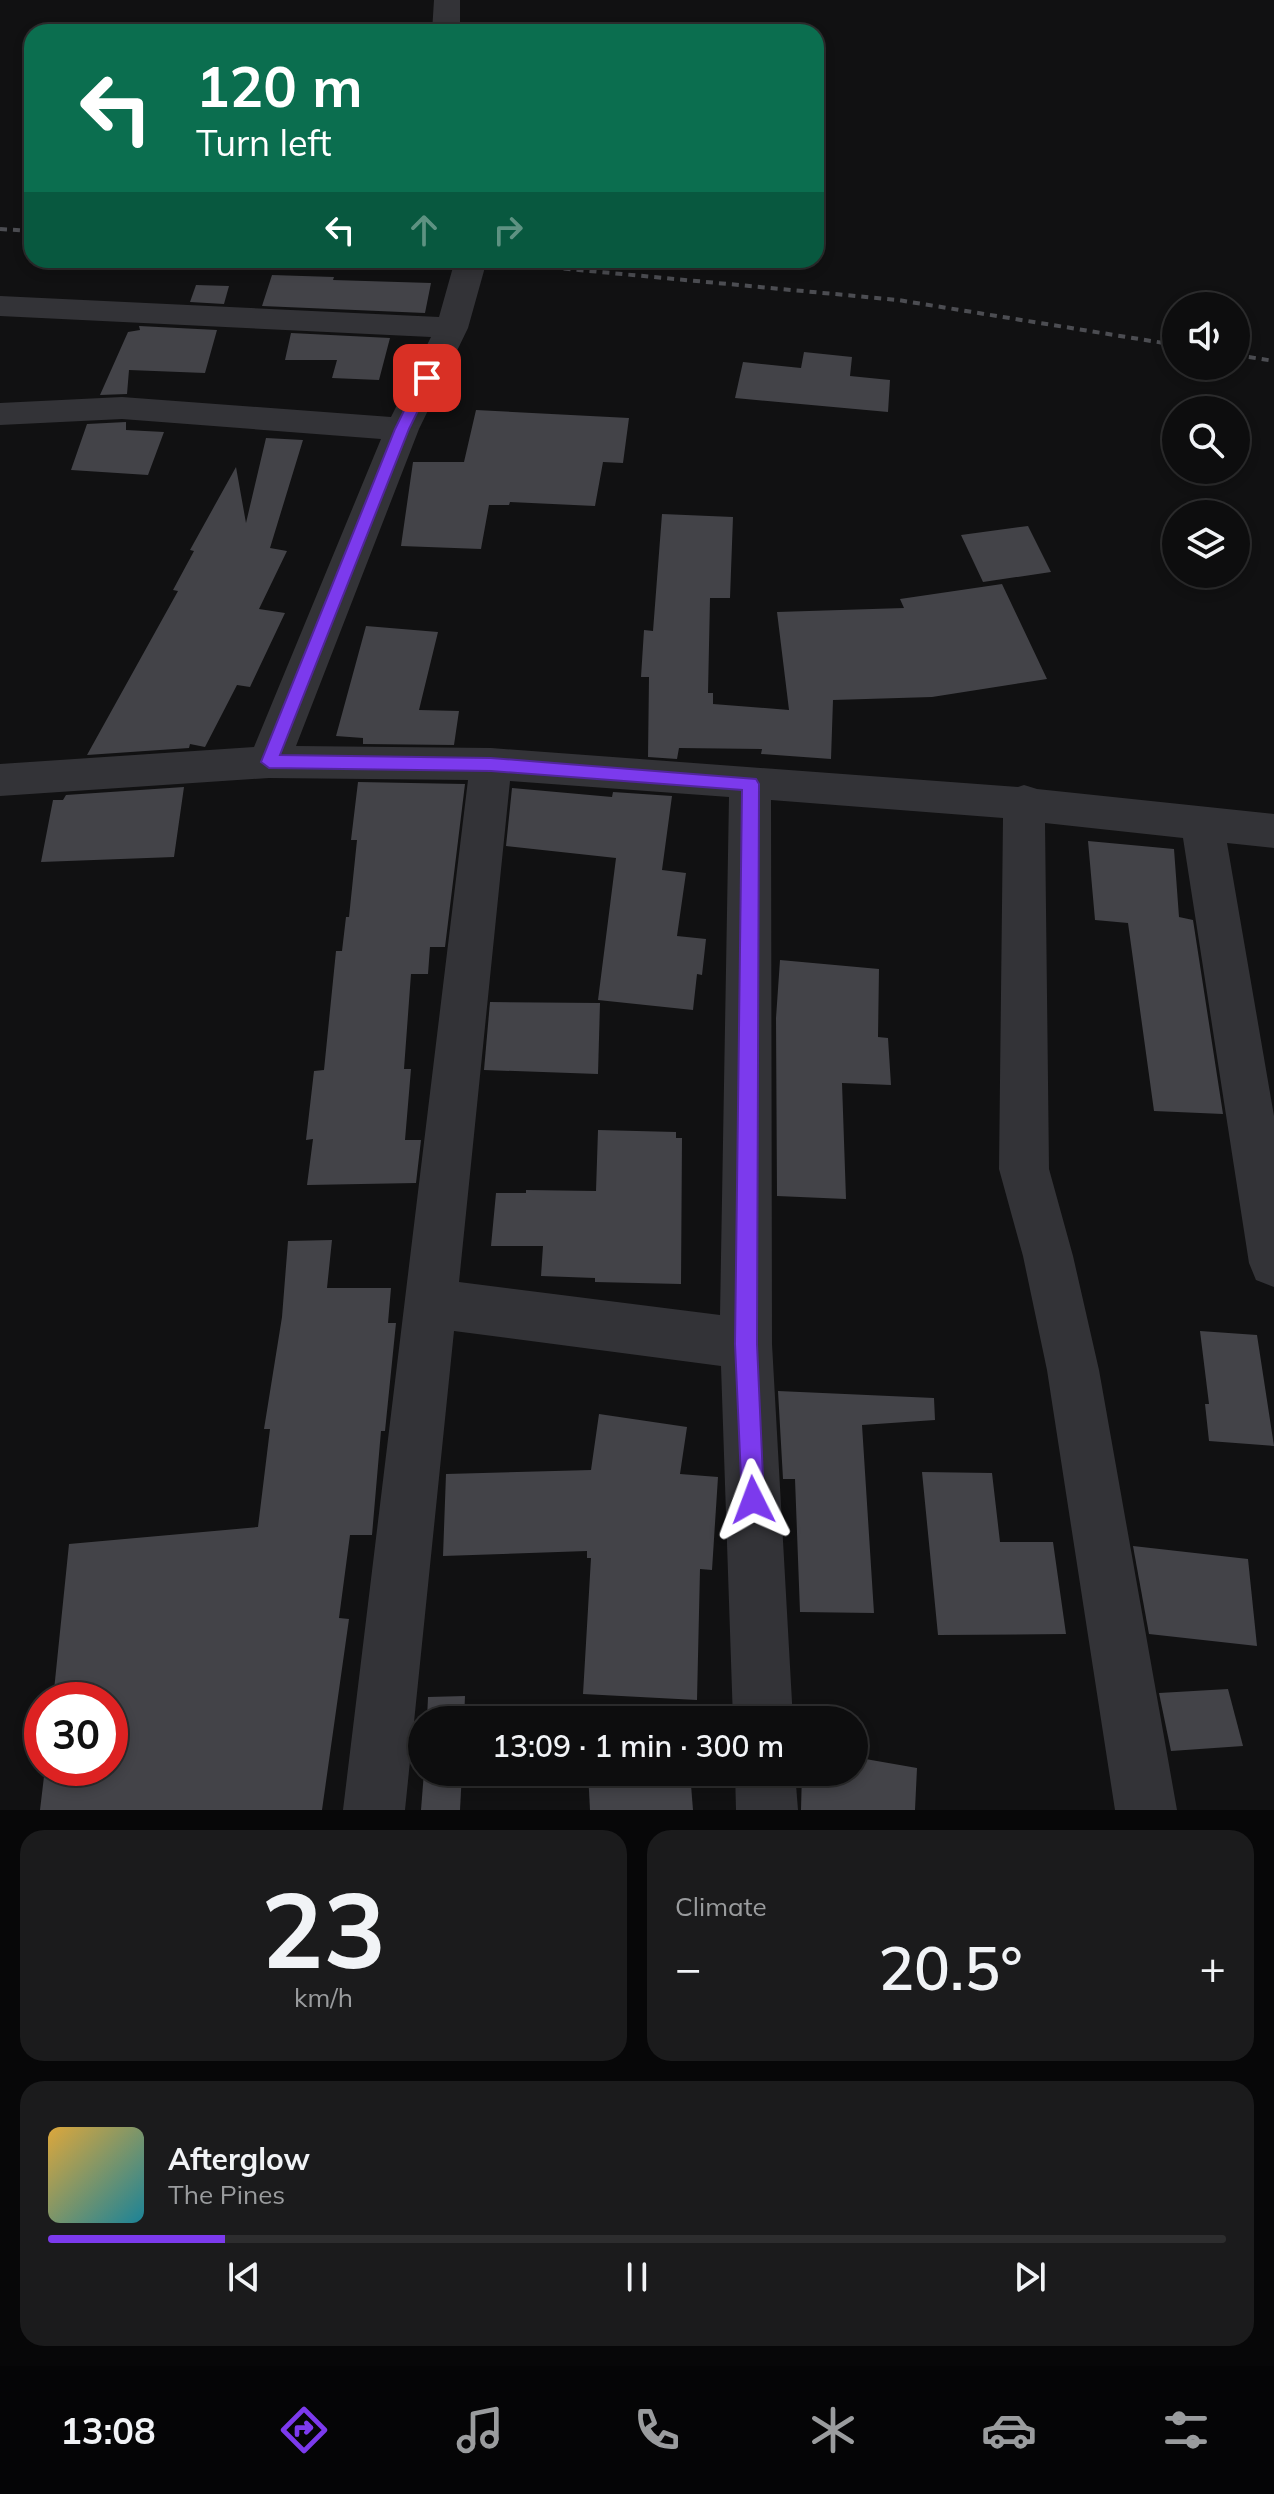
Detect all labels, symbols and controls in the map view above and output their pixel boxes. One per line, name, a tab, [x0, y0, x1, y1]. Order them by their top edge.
text: 120 m	[196, 51, 363, 121]
icon: left	[64, 56, 168, 160]
text: Turn left	[196, 120, 332, 165]
icon: left	[318, 208, 362, 252]
icon: ahead	[402, 208, 446, 252]
icon: right	[486, 208, 530, 252]
map controls	[1162, 292, 1250, 588]
button: sound	[1162, 292, 1250, 380]
pin	[393, 344, 461, 412]
icon: arrive	[405, 356, 449, 400]
button: search	[1162, 396, 1250, 484]
button: layers	[1162, 500, 1250, 588]
position arrow	[711, 1458, 795, 1542]
speed limit sign: 30	[24, 1682, 128, 1786]
text: 13:09 · 1 min · 300 m	[492, 1727, 784, 1765]
text: 23	[261, 1863, 386, 1994]
text: Climate	[675, 1890, 767, 1923]
text: 20.5°	[878, 1930, 1023, 2005]
text: −	[675, 1940, 701, 1995]
text: +	[1200, 1940, 1226, 1995]
text: km/h	[294, 1981, 353, 2014]
text: Afterglow	[168, 2140, 310, 2178]
text: The Pines	[168, 2178, 285, 2211]
icon: previous	[222, 2255, 266, 2299]
icon: pause	[615, 2255, 659, 2299]
icon: next	[1008, 2255, 1052, 2299]
icon: directions	[276, 2402, 332, 2458]
icon: music	[452, 2402, 508, 2458]
icon: phone	[629, 2402, 685, 2458]
icon: climate	[805, 2402, 861, 2458]
icon: car	[981, 2402, 1037, 2458]
icon: filters	[1158, 2402, 1214, 2458]
text: 13:08	[60, 2408, 156, 2453]

